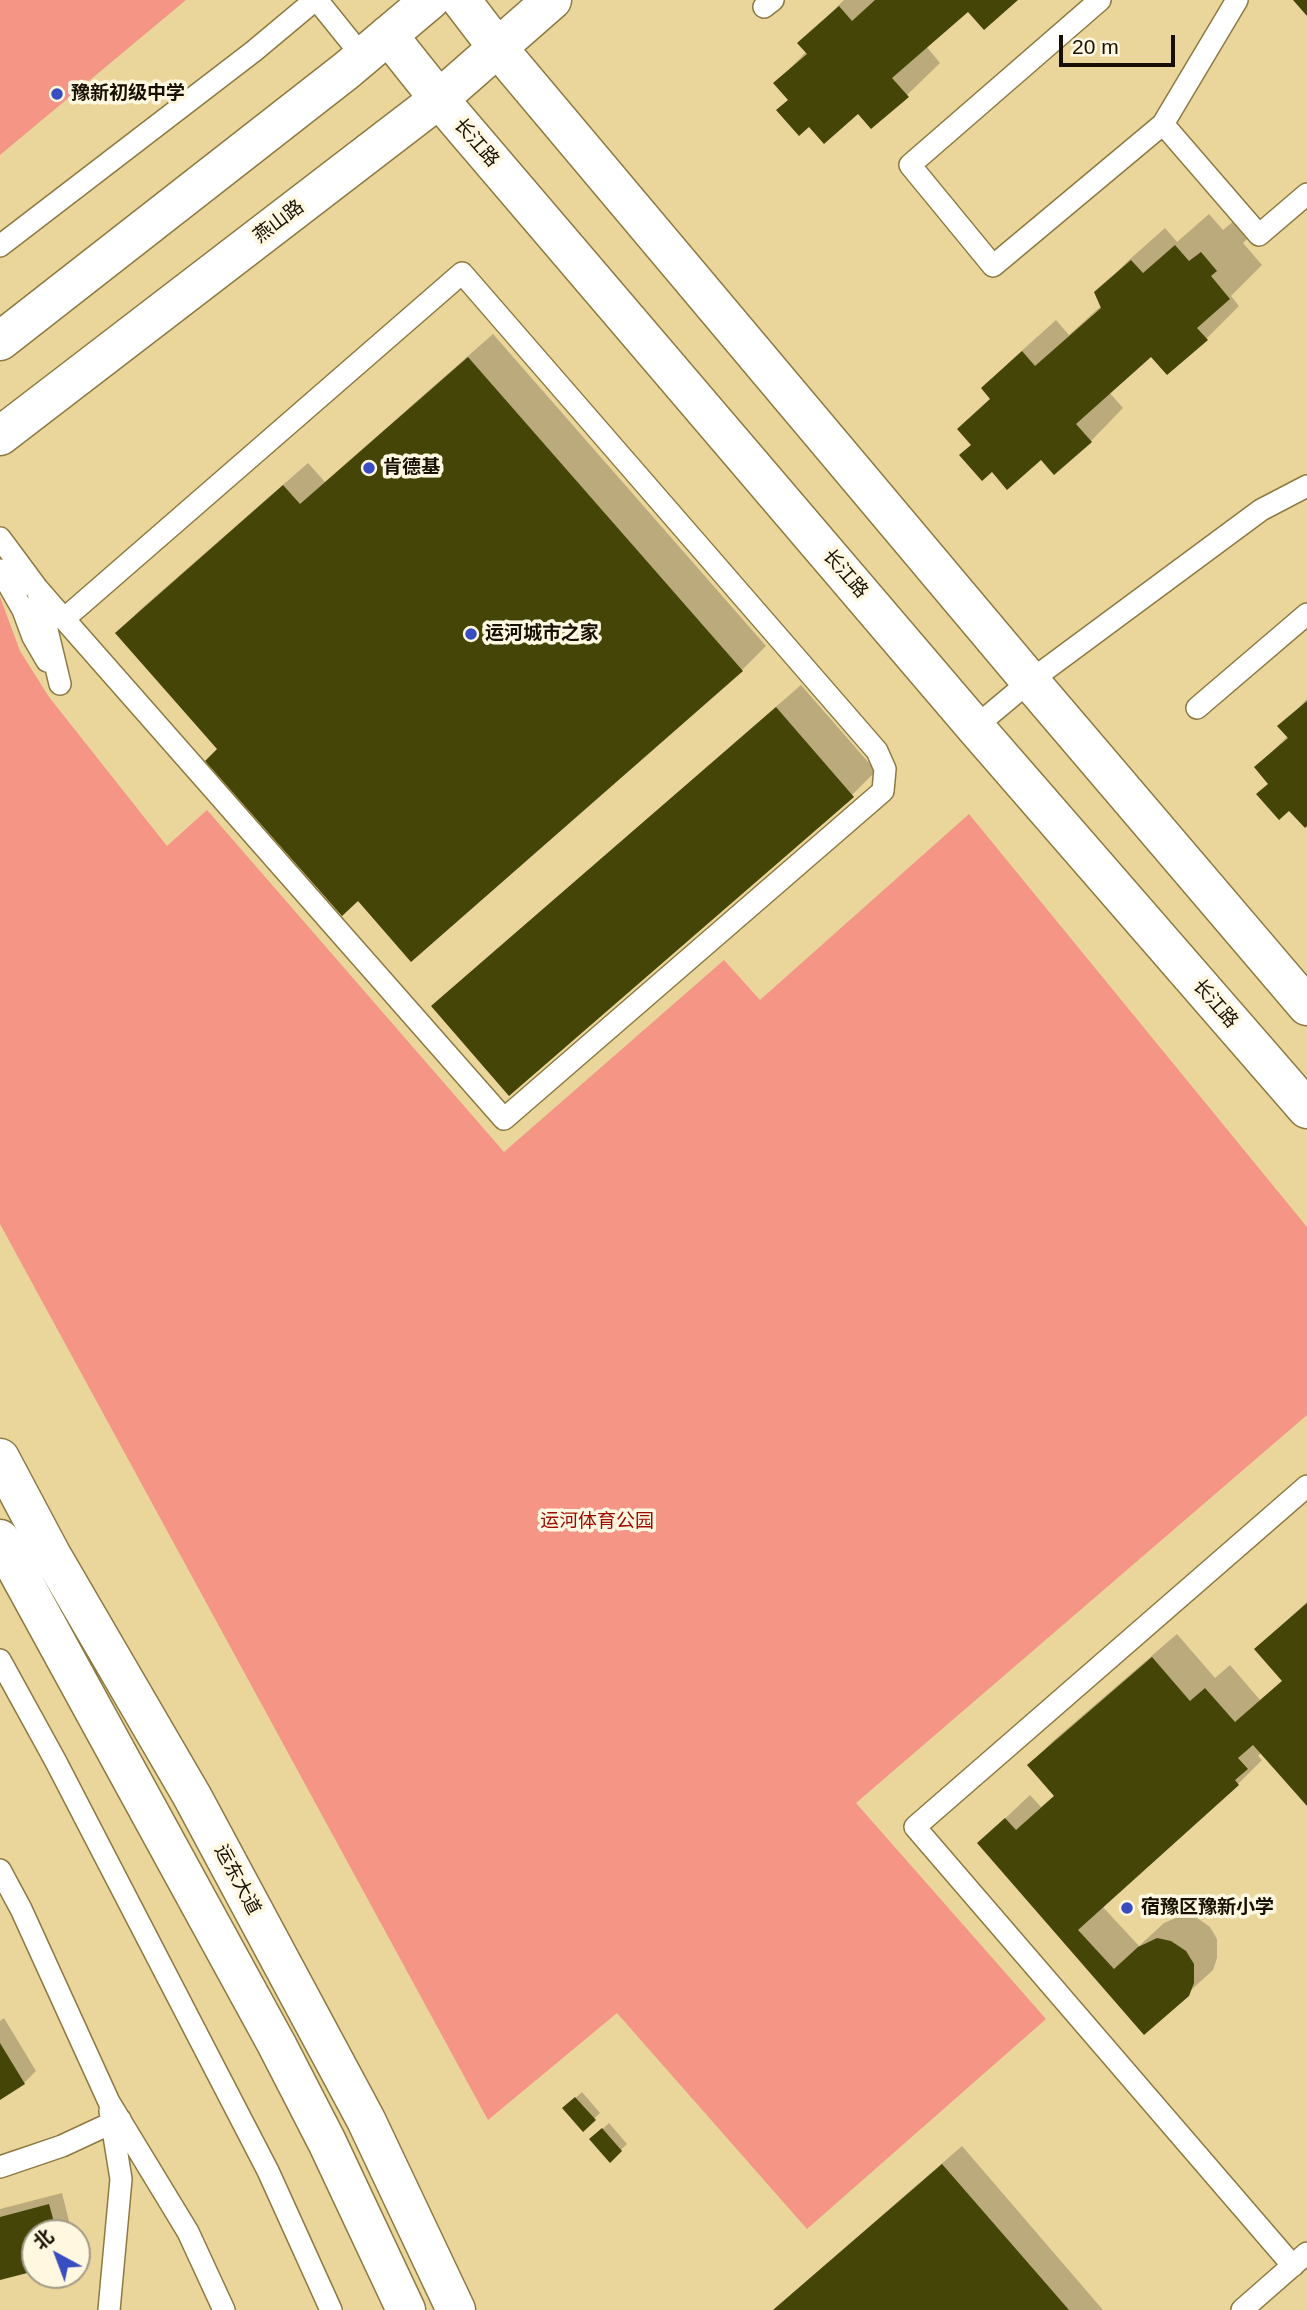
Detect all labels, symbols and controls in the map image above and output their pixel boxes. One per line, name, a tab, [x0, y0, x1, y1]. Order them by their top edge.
scale bar	[1062, 21, 1178, 65]
text: 20 m	[1072, 35, 1119, 58]
place label: 豫新初级中学	[71, 83, 185, 105]
marker: 豫新初级中学	[49, 86, 65, 102]
street label: 长江路	[449, 114, 503, 172]
street label: 燕山路	[249, 196, 309, 248]
place label: 肯德基	[383, 457, 440, 479]
marker: 肯德基	[361, 460, 377, 476]
street label: 长江路	[818, 545, 872, 603]
place label: 运河城市之家	[485, 623, 599, 645]
marker: 运河城市之家	[463, 626, 479, 642]
street label: 长江路	[1188, 975, 1242, 1033]
park label: 运河体育公园	[540, 1511, 654, 1533]
street label: 运东大道	[209, 1841, 265, 1919]
place label: 宿豫区豫新小学	[1141, 1897, 1274, 1919]
marker: 宿豫区豫新小学	[1119, 1900, 1135, 1916]
north arrow	[21, 2219, 91, 2289]
text: 北	[29, 2225, 57, 2253]

